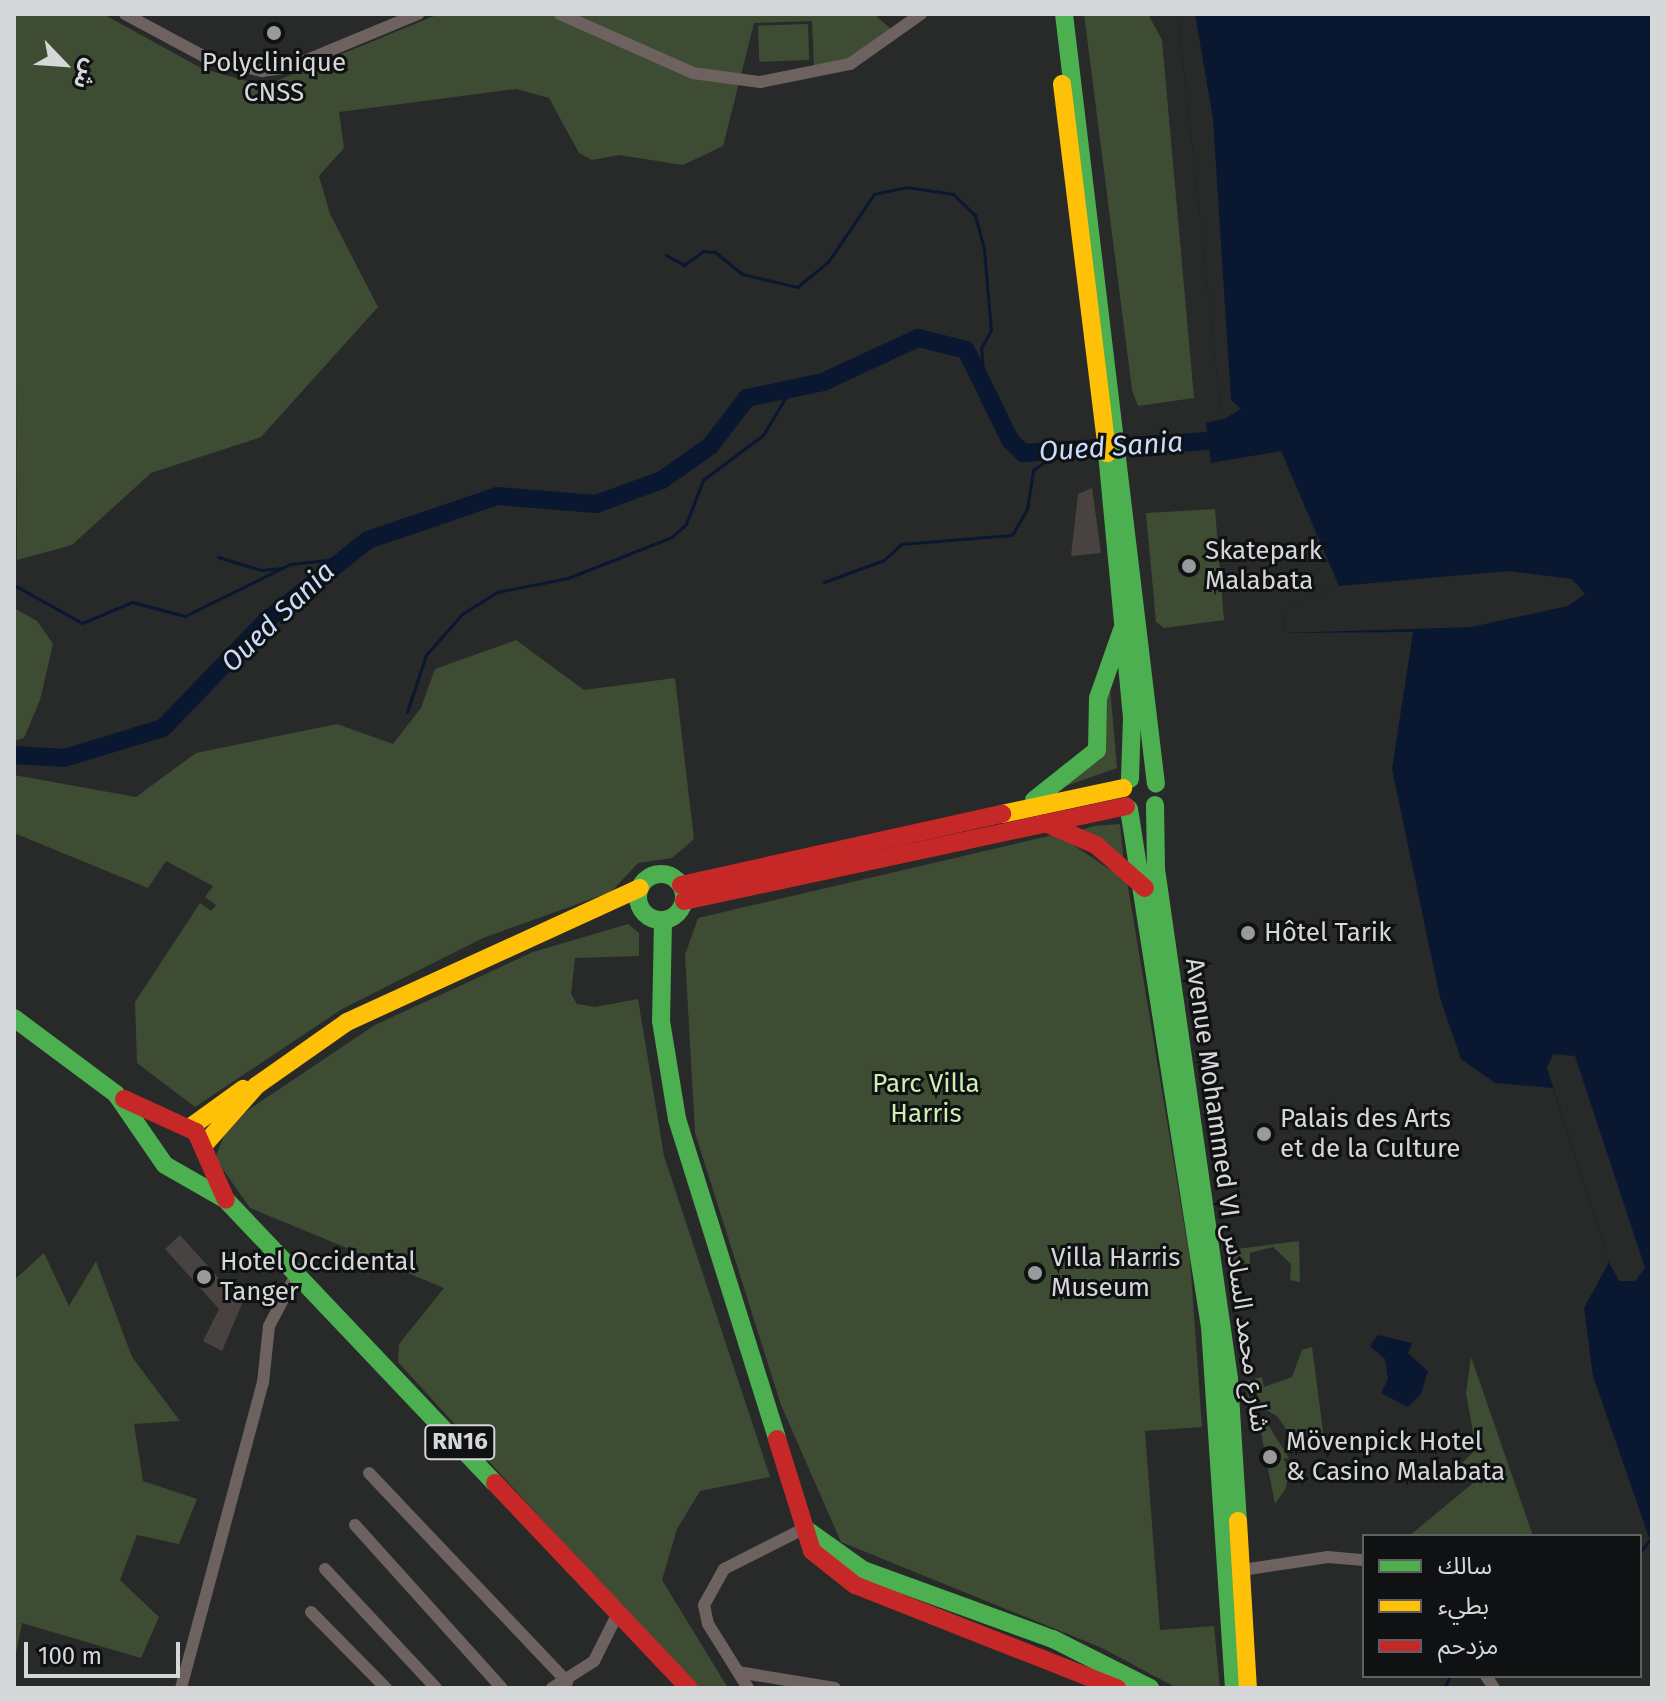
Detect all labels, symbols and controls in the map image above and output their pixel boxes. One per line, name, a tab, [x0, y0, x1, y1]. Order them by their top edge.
marker: Polyclinique CNSS	[263, 22, 285, 44]
north arrow	[24, 24, 104, 104]
place label: Polyclinique CNSS	[202, 47, 346, 108]
text: ش	[68, 55, 105, 94]
water label: Oued Sania	[1038, 425, 1184, 469]
place label: Skatepark Malabata	[1205, 535, 1322, 596]
water label: Oued Sania	[214, 555, 342, 679]
marker: Skatepark Malabata	[1180, 557, 1198, 575]
place label: Hôtel Tarik	[1264, 917, 1392, 949]
marker: Hôtel Tarik	[1239, 924, 1257, 942]
street label: Avenue Mohammed VI شارع محمد السادس	[1178, 956, 1276, 1434]
park label: Parc Villa Harris	[872, 1068, 980, 1130]
place label: Palais des Arts et de la Culture	[1280, 1103, 1460, 1164]
marker: Palais des Arts et de la Culture	[1255, 1125, 1273, 1143]
place label: Villa Harris Museum	[1051, 1242, 1180, 1304]
place label: Hotel Occidental Tanger	[220, 1246, 416, 1308]
marker: Villa Harris Museum	[1026, 1264, 1044, 1282]
marker: Hotel Occidental Tanger	[195, 1268, 213, 1286]
road number: RN16	[424, 1422, 496, 1462]
place label: Mövenpick Hotel & Casino Malabata	[1286, 1426, 1505, 1488]
marker: Mövenpick Hotel & Casino Malabata	[1261, 1448, 1279, 1466]
legend	[1362, 1534, 1642, 1678]
text: سالك	[1438, 1552, 1492, 1580]
text: بطيء	[1438, 1592, 1489, 1620]
scale bar	[28, 1626, 184, 1676]
text: مزدحم	[1438, 1632, 1498, 1660]
text: 100 m	[38, 1642, 102, 1670]

